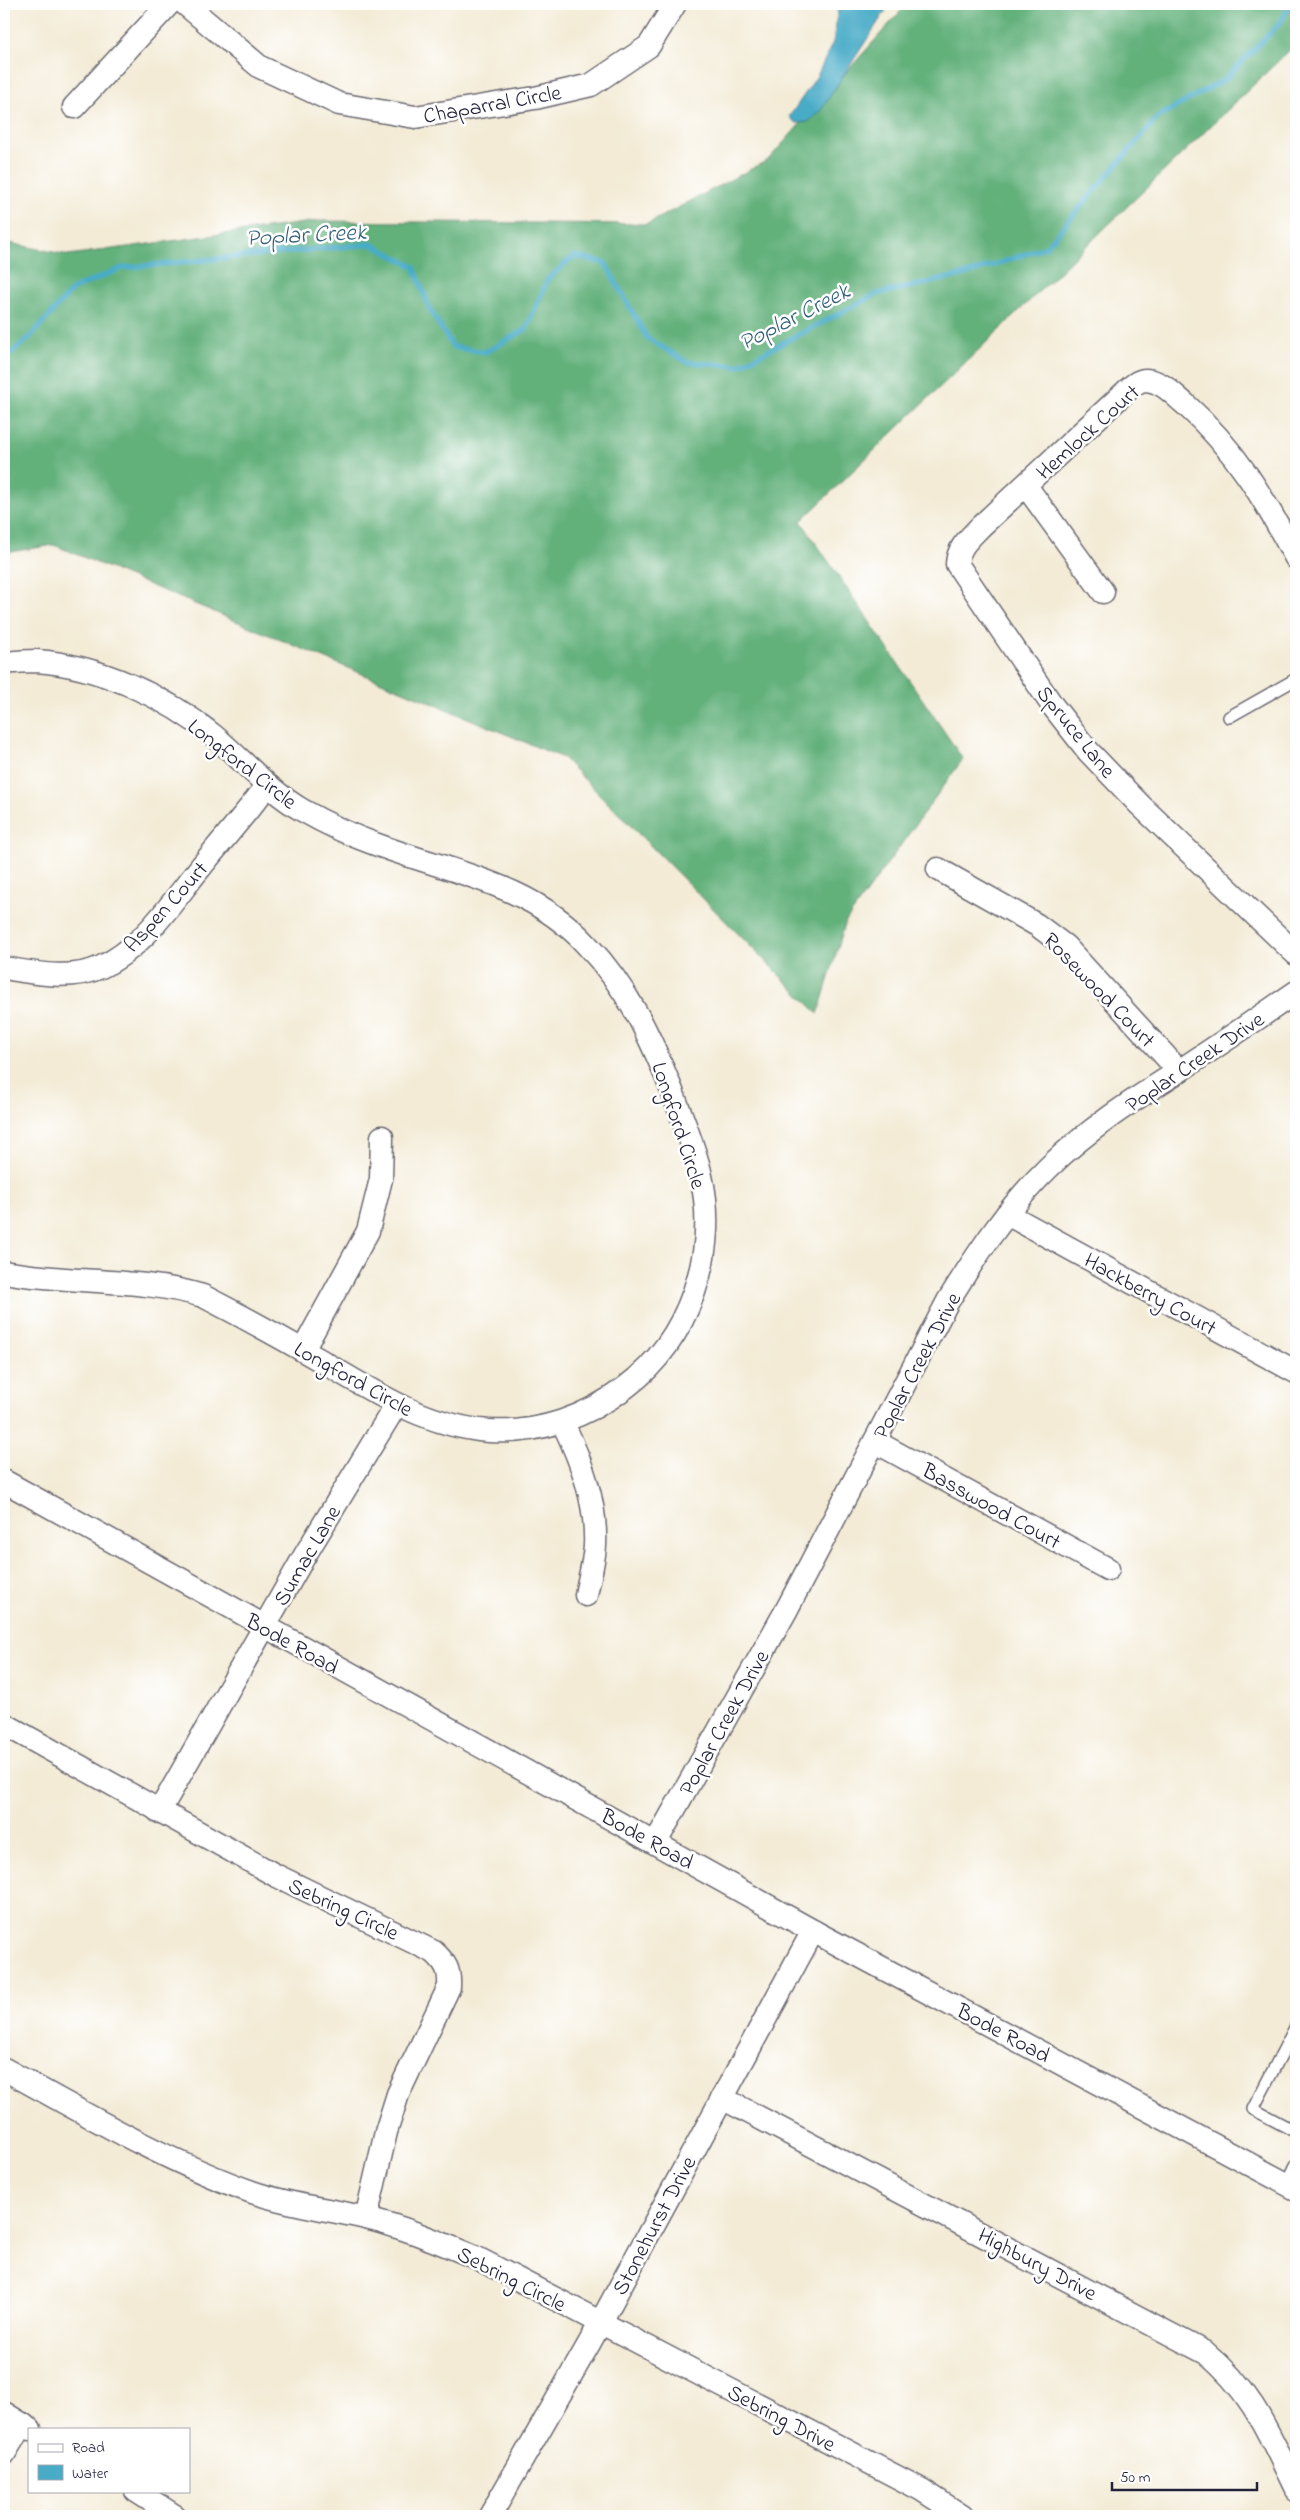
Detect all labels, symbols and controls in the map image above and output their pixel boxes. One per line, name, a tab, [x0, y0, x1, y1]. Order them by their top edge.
street label: Chaparral Circle	[421, 78, 564, 134]
water label: Poplar Creek	[245, 216, 369, 257]
water label: Poplar Creek	[734, 275, 858, 361]
street label: Hemlock Court	[1030, 377, 1148, 489]
street label: Spruce Lane	[1027, 680, 1122, 786]
street label: Longford Circle	[179, 712, 303, 819]
street label: Aspen Court	[117, 855, 217, 961]
street label: Rosewood Court	[1034, 926, 1162, 1057]
street label: Poplar Creek Drive	[1120, 1005, 1272, 1122]
street label: Longford Circle	[641, 1058, 713, 1194]
street label: Hackberry Court	[1077, 1246, 1222, 1346]
street label: Poplar Creek Drive	[867, 1287, 971, 1445]
street label: Longford Circle	[287, 1335, 418, 1427]
street label: Basswood Court	[914, 1456, 1066, 1559]
street label: Sumac Lane	[267, 1500, 350, 1613]
street label: Bode Road	[238, 1606, 344, 1684]
street label: Poplar Creek Drive	[672, 1645, 779, 1802]
street label: Bode Road	[593, 1801, 699, 1879]
street label: Sebring Circle	[282, 1871, 403, 1951]
street label: Bode Road	[949, 1996, 1055, 2073]
street label: Stonehurst Drive	[605, 2151, 706, 2302]
street label: Highbury Drive	[971, 2221, 1102, 2311]
street label: Sebring Circle	[450, 2239, 571, 2323]
street label: Sebring Drive	[720, 2378, 841, 2463]
legend	[28, 2428, 190, 2492]
text: Road	[72, 2437, 105, 2459]
scale bar	[1112, 2460, 1258, 2492]
text: Water	[72, 2463, 108, 2485]
text: 50 m	[1120, 2467, 1151, 2489]

